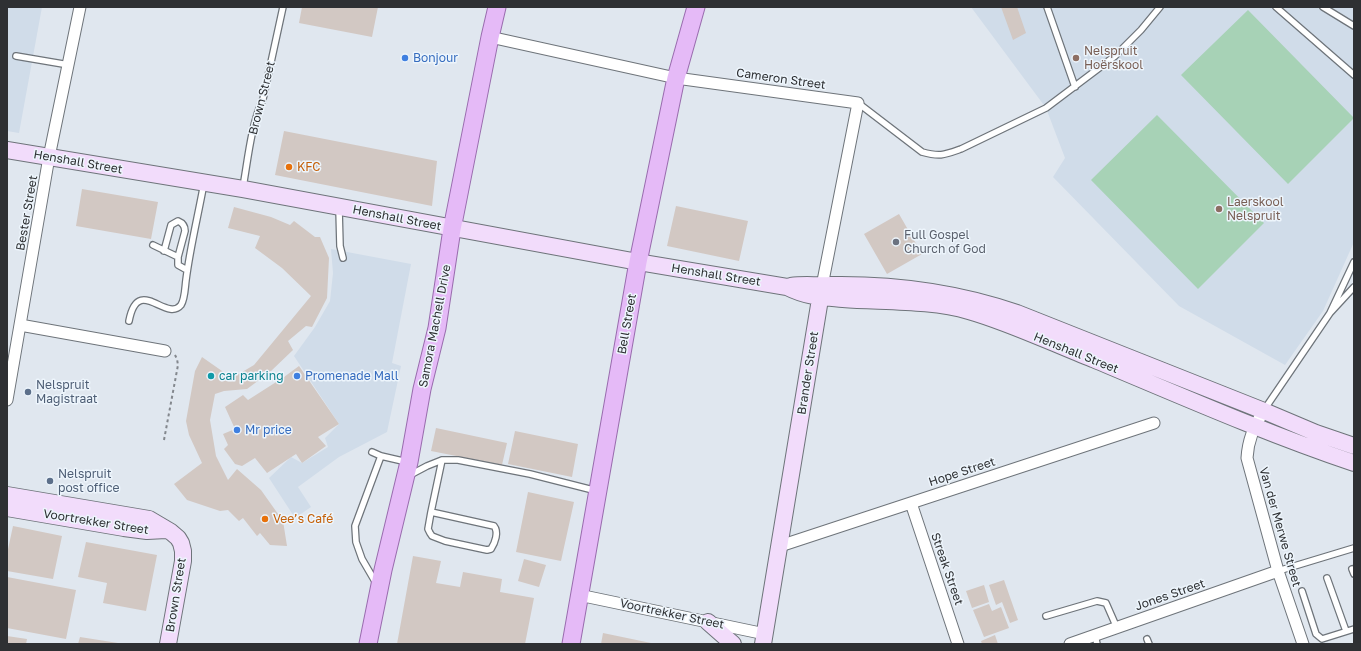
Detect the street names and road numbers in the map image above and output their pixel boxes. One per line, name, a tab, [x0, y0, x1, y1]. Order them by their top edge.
street label: Brown Street	[246, 60, 278, 136]
street label: Cameron Street	[735, 66, 827, 92]
street label: Henshall Street	[32, 147, 124, 177]
street label: Bester Street	[13, 174, 41, 252]
street label: Henshall Street	[351, 202, 443, 234]
street label: Henshall Street	[670, 261, 762, 289]
street label: Samora Machell Drive	[416, 263, 454, 389]
street label: Bell Street	[615, 293, 639, 355]
street label: Henshall Street	[1031, 329, 1121, 377]
street label: Brander Street	[794, 330, 822, 416]
street label: Hope Street	[927, 454, 997, 490]
street label: Van der Merwe Street	[1256, 466, 1304, 588]
street label: Voortrekker Street	[42, 507, 150, 537]
street label: Streak Street	[928, 531, 966, 607]
street label: Brown Street	[163, 557, 189, 633]
street label: Jones Street	[1133, 576, 1207, 614]
street label: Voortrekker Street	[618, 596, 726, 632]

